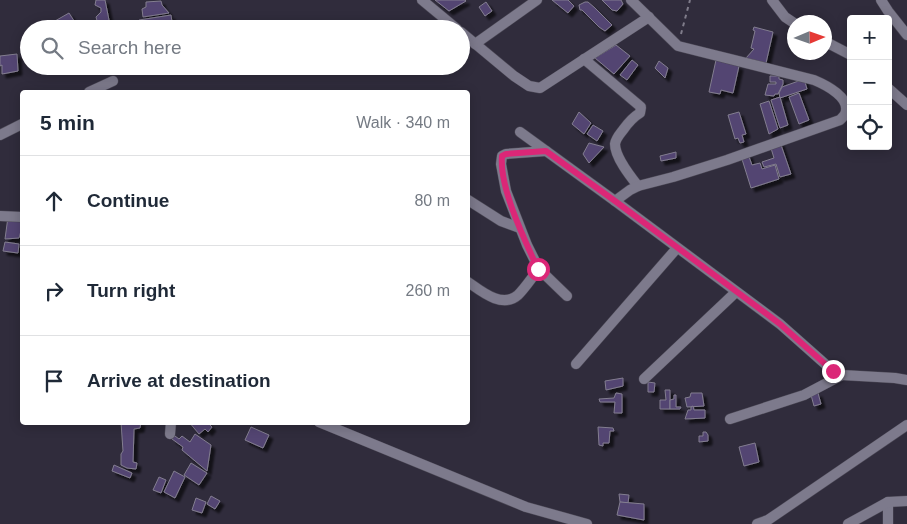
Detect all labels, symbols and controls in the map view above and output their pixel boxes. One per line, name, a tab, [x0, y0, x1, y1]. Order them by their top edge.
north arrow	[787, 15, 832, 60]
map controls	[847, 15, 892, 150]
button: +	[847, 15, 892, 60]
search box	[20, 20, 470, 75]
icon: search	[38, 34, 66, 62]
text: Search here	[78, 37, 182, 58]
button: −	[847, 60, 892, 105]
button: locate	[847, 105, 892, 150]
text: 5 min	[40, 111, 95, 134]
text: Walk · 340 m	[356, 114, 450, 131]
icon: ahead	[40, 187, 68, 215]
text: Continue	[87, 190, 169, 211]
text: 80 m	[414, 192, 450, 209]
route start	[527, 258, 550, 281]
icon: right	[40, 277, 68, 305]
text: Turn right	[87, 280, 175, 301]
text: 260 m	[406, 282, 450, 299]
route end	[822, 360, 845, 383]
icon: arrive	[40, 367, 68, 395]
text: Arrive at destination	[87, 370, 271, 391]

